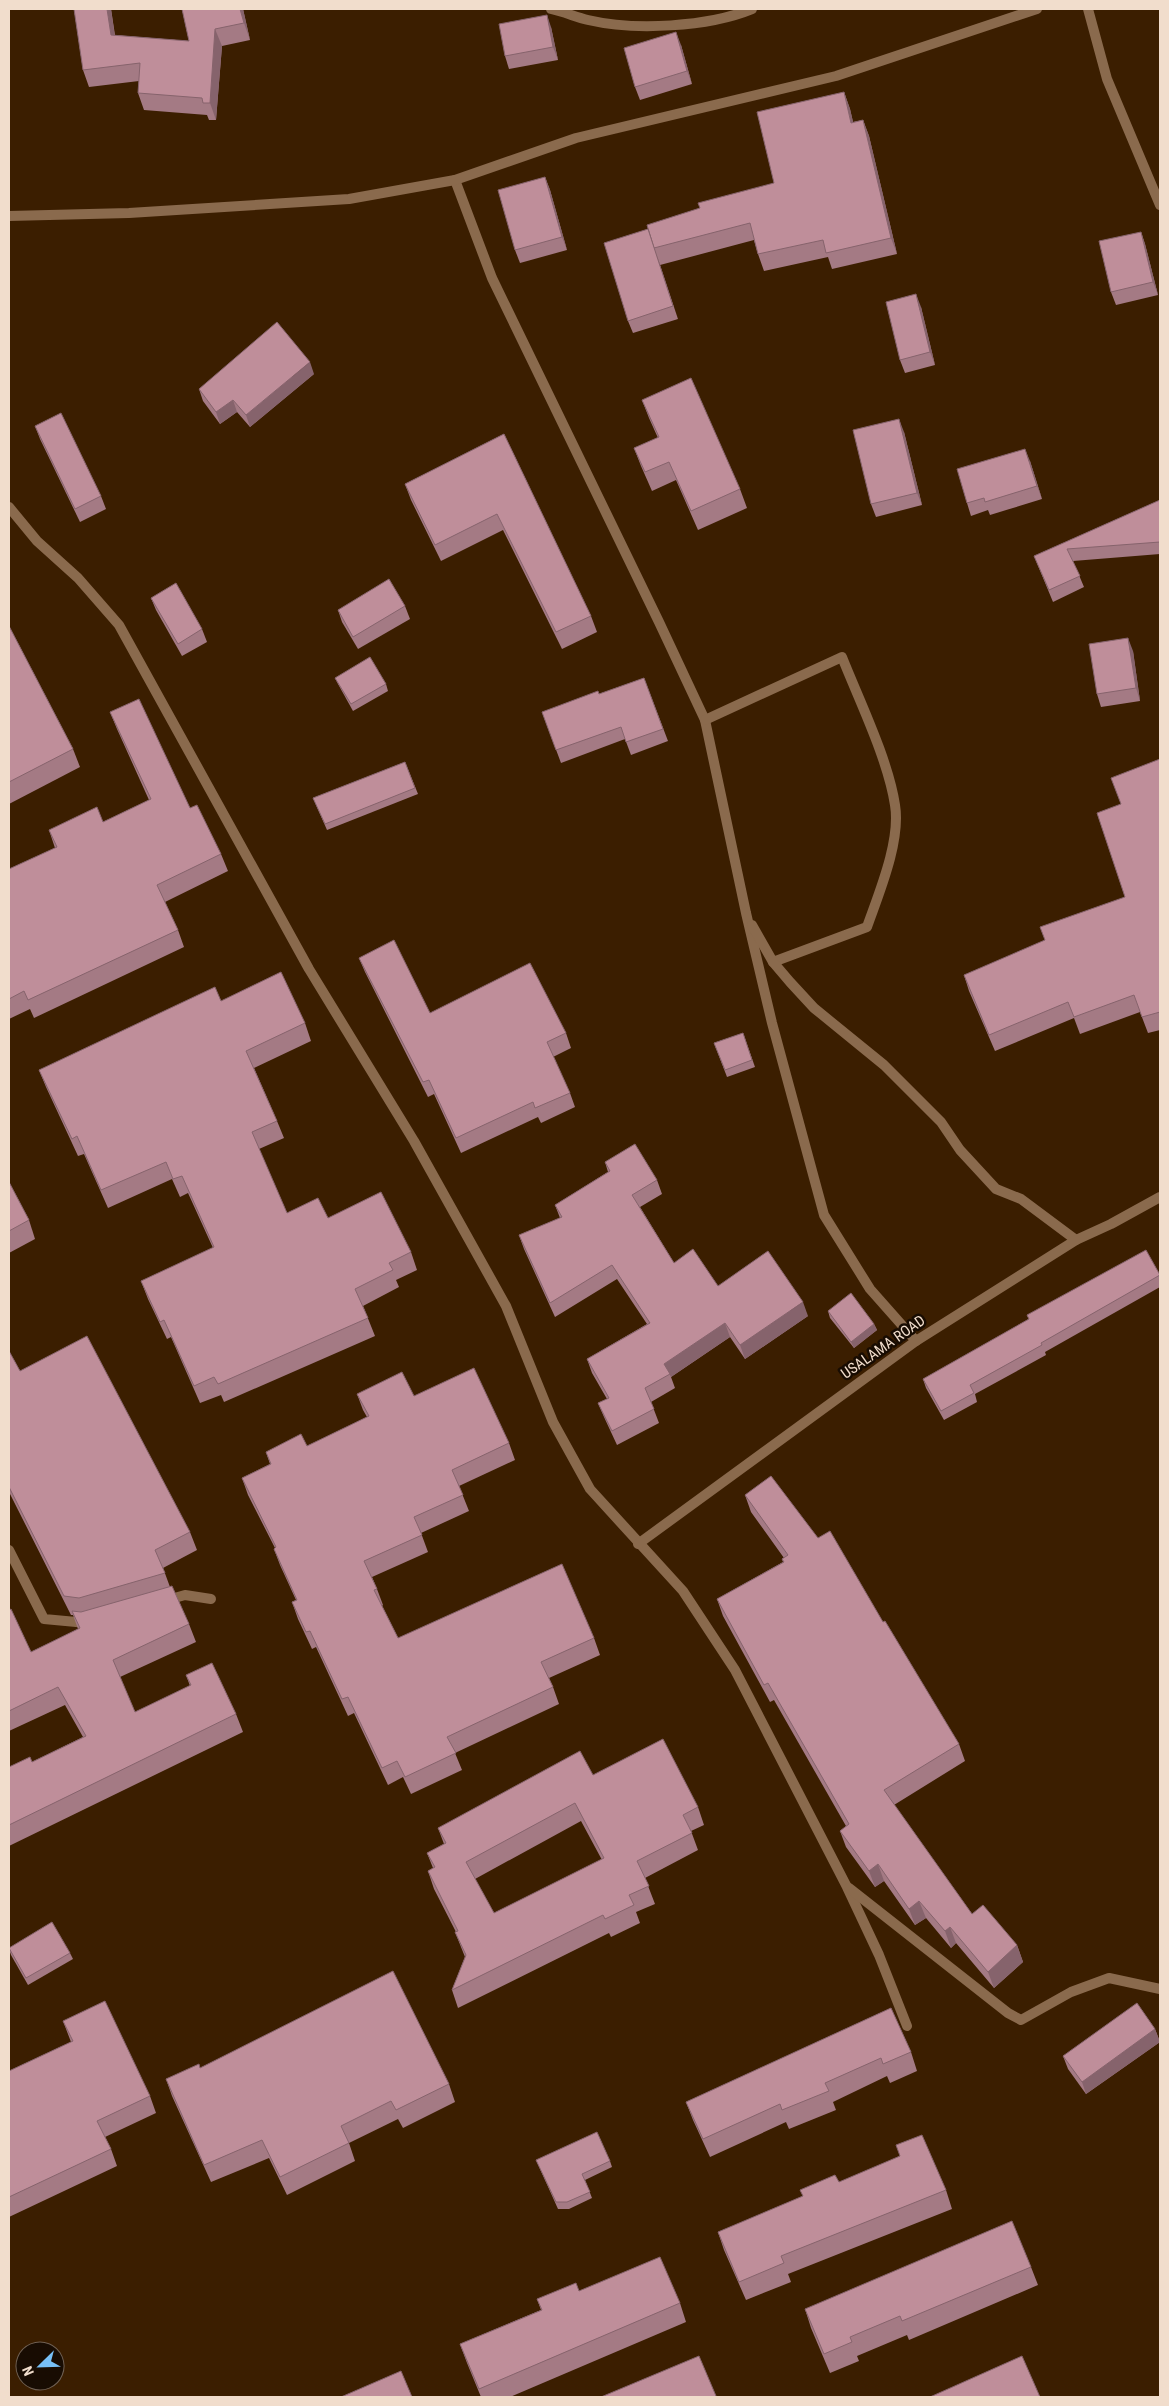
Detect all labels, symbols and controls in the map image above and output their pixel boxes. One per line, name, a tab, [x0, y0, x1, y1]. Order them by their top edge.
street label: USALAMA ROAD	[838, 1311, 928, 1383]
north arrow	[15, 2341, 65, 2391]
text: N	[19, 2364, 37, 2378]

